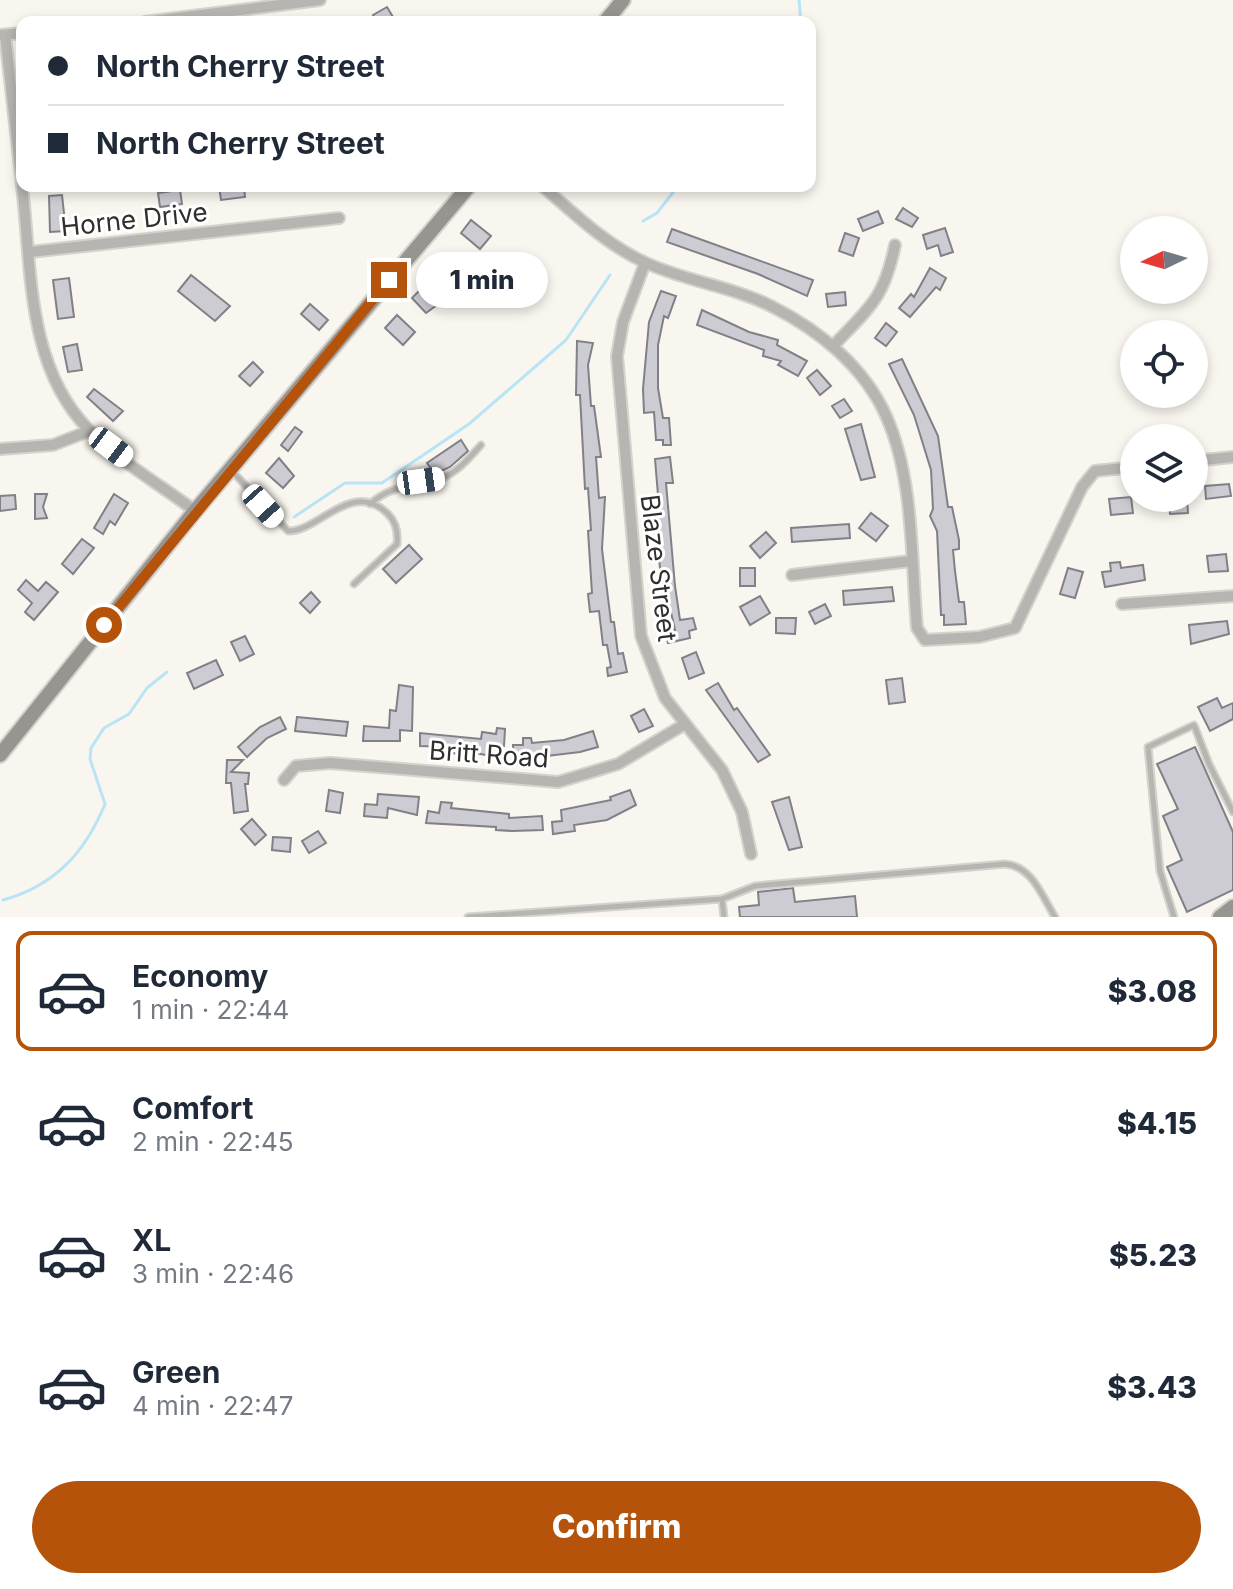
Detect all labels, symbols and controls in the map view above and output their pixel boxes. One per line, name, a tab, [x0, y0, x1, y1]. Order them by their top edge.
text: North Cherry Street	[96, 48, 385, 84]
text: North Cherry Street	[96, 125, 385, 161]
street label: Horne Drive	[59, 196, 209, 242]
north arrow	[1120, 216, 1208, 304]
map controls	[1120, 216, 1208, 512]
callout: 1 min	[417, 252, 549, 308]
route end	[371, 262, 407, 298]
text: 1 min	[449, 264, 515, 295]
button: locate	[1120, 320, 1208, 408]
car	[85, 423, 137, 471]
button: layers	[1120, 424, 1208, 512]
car	[396, 466, 446, 496]
car	[238, 480, 288, 532]
street label: Blaze Street	[635, 493, 683, 643]
route start	[86, 607, 122, 643]
street label: Britt Road	[428, 734, 550, 774]
icon: car	[36, 955, 108, 1027]
text: Economy	[132, 958, 268, 994]
text: $3.08	[1108, 973, 1197, 1009]
text: 1 min · 22:44	[132, 994, 289, 1025]
icon: car	[36, 1087, 108, 1159]
text: Comfort	[132, 1090, 253, 1126]
text: $4.15	[1117, 1105, 1197, 1141]
text: 2 min · 22:45	[132, 1126, 294, 1157]
icon: car	[36, 1219, 108, 1291]
text: XL	[132, 1222, 171, 1258]
text: $5.23	[1109, 1237, 1197, 1273]
text: 3 min · 22:46	[132, 1258, 294, 1289]
icon: car	[36, 1351, 108, 1423]
text: Green	[132, 1354, 220, 1390]
text: $3.43	[1107, 1369, 1197, 1405]
text: 4 min · 22:47	[132, 1390, 293, 1421]
button: Confirm	[32, 1481, 1201, 1573]

